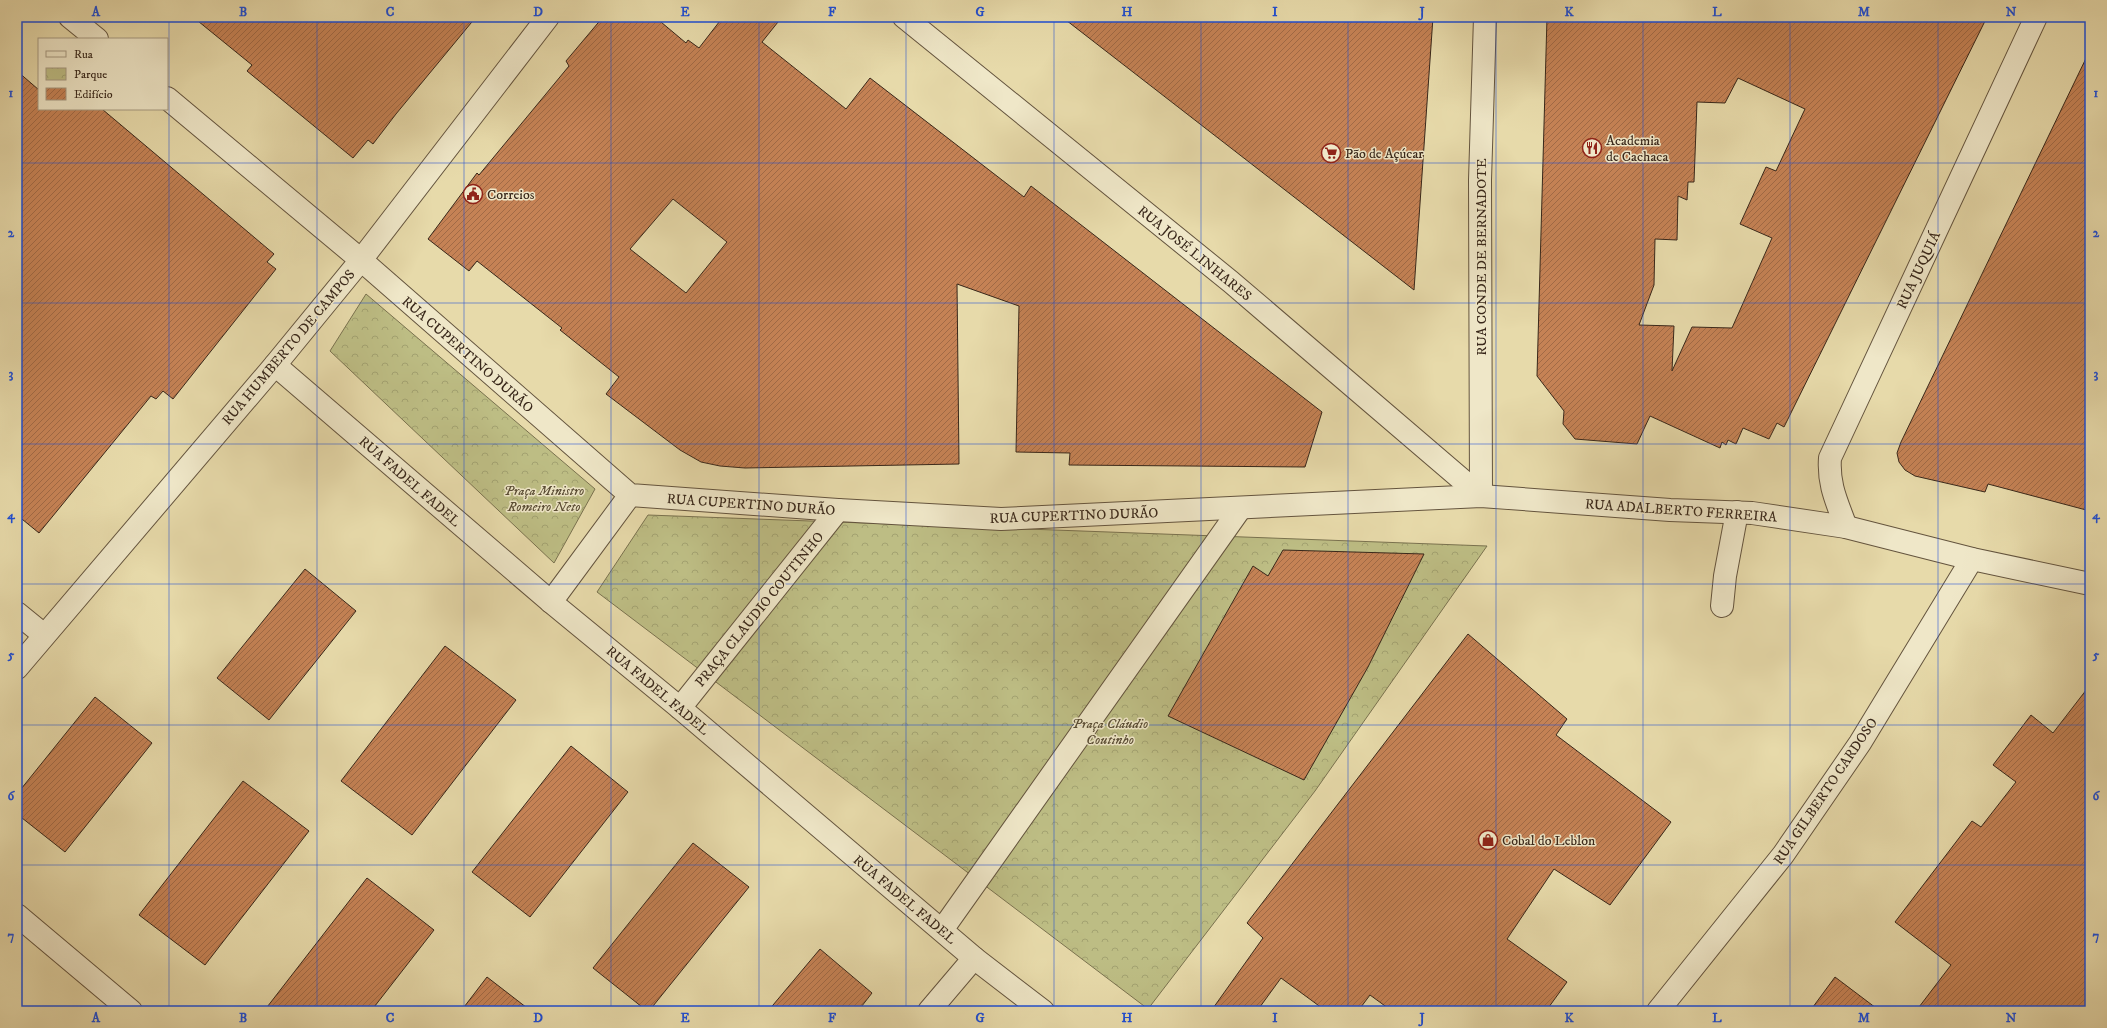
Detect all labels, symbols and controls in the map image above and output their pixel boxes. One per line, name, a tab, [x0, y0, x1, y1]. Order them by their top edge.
text: A	[91, 4, 101, 20]
text: B	[239, 4, 247, 20]
text: C	[386, 4, 395, 20]
text: D	[533, 4, 543, 20]
text: E	[680, 4, 690, 20]
text: F	[828, 4, 837, 20]
text: G	[975, 4, 985, 20]
text: H	[1122, 4, 1133, 20]
text: I	[1272, 4, 1278, 20]
text: J	[1417, 4, 1425, 21]
text: K	[1564, 4, 1574, 20]
text: L	[1712, 4, 1722, 20]
text: M	[1858, 4, 1870, 20]
text: N	[2006, 4, 2017, 20]
legend	[38, 38, 168, 110]
text: Rua	[74, 47, 94, 62]
text: Parque	[74, 67, 107, 82]
text: 1	[9, 85, 14, 101]
text: 1	[2094, 85, 2099, 101]
text: Edifício	[74, 87, 113, 102]
place label: Academia de Cachaca	[1606, 132, 1668, 166]
restaurant icon: Academia de Cachaca	[1581, 137, 1603, 159]
supermarket icon: Pão de Açúcar	[1320, 142, 1342, 164]
place label: Pão de Açúcar	[1345, 145, 1424, 163]
street label: RUA CONDE DE BERNADOTE	[1473, 158, 1491, 356]
public building icon: Correios	[462, 183, 484, 205]
place label: Correios	[487, 186, 535, 204]
street label: RUA JOSÉ LINHARES	[1134, 202, 1255, 305]
text: 2	[8, 225, 15, 241]
text: 2	[2093, 225, 2100, 241]
street label: RUA JUQUIÁ	[1893, 228, 1945, 312]
street label: RUA HUMBERTO DE CAMPOS	[218, 266, 359, 429]
street label: RUA CUPERTINO DURÃO	[398, 293, 537, 417]
text: 3	[9, 366, 14, 382]
text: 3	[2094, 366, 2099, 382]
street label: RUA FADEL FADEL	[355, 433, 464, 531]
park label: Praça Ministro Romeiro Neto	[504, 482, 584, 516]
street label: RUA CUPERTINO DURÃO	[666, 490, 836, 520]
street label: RUA ADALBERTO FERREIRA	[1584, 495, 1779, 527]
street label: RUA CUPERTINO DURÃO	[989, 504, 1159, 528]
text: 4	[6, 507, 15, 524]
text: 4	[2091, 507, 2100, 524]
street label: PRAÇA CLAUDIO COUTINHO	[692, 528, 828, 691]
street label: RUA FADEL FADEL	[602, 642, 713, 739]
text: 5	[7, 647, 15, 663]
text: 5	[2092, 647, 2100, 663]
street label: RUA GILBERTO CARDOSO	[1770, 714, 1882, 869]
park label: Praça Cláudio Coutinho	[1072, 715, 1148, 749]
text: 6	[8, 788, 16, 804]
text: 6	[2093, 788, 2101, 804]
shop icon: Cobal do Leblon	[1477, 829, 1499, 851]
place label: Cobal do Leblon	[1502, 832, 1596, 850]
street label: RUA FADEL FADEL	[849, 851, 960, 948]
text: 7	[8, 928, 15, 944]
text: 7	[2093, 928, 2100, 944]
text: A	[91, 1010, 101, 1026]
text: B	[239, 1010, 247, 1026]
text: C	[386, 1010, 395, 1026]
text: D	[533, 1010, 543, 1026]
text: E	[680, 1010, 690, 1026]
text: F	[828, 1010, 837, 1026]
text: G	[975, 1010, 985, 1026]
text: H	[1122, 1010, 1133, 1026]
text: I	[1272, 1010, 1278, 1026]
text: J	[1417, 1010, 1425, 1027]
text: K	[1564, 1010, 1574, 1026]
text: L	[1712, 1010, 1722, 1026]
text: M	[1858, 1010, 1870, 1026]
text: N	[2006, 1010, 2017, 1026]

